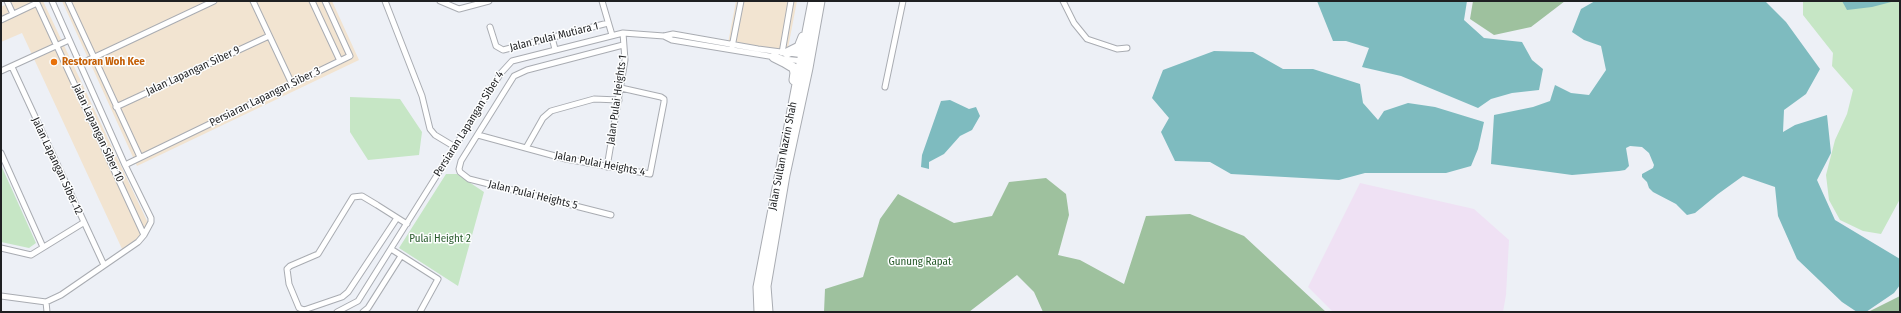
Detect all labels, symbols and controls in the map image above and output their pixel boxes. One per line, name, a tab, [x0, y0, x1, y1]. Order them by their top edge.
street label: Jalan Pulai Mutiara 1	[508, 20, 600, 54]
street label: Jalan Lapangan Siber 9	[144, 43, 242, 99]
street label: Jalan Pulai Heights 1	[604, 54, 630, 146]
place label: Restoran Woh Kee	[62, 55, 145, 69]
marker: Restoran Woh Kee	[49, 57, 59, 67]
street label: Persiaran Lapangan Siber 3	[208, 64, 322, 130]
street label: Persiaran Lapangan Siber 4	[431, 69, 507, 179]
street label: Jalan Lapangan Siber 10	[69, 82, 127, 184]
street label: Jalan Sultan Nazrin Shah	[766, 101, 800, 211]
street label: Jalan Lapangan Siber 12	[29, 115, 85, 217]
street label: Jalan Pulai Heights 4	[554, 149, 646, 179]
street label: Jalan Pulai Heights 5	[487, 178, 579, 212]
park label: Pulai Height 2	[409, 232, 471, 246]
park label: Gunung Rapat	[888, 255, 952, 269]

